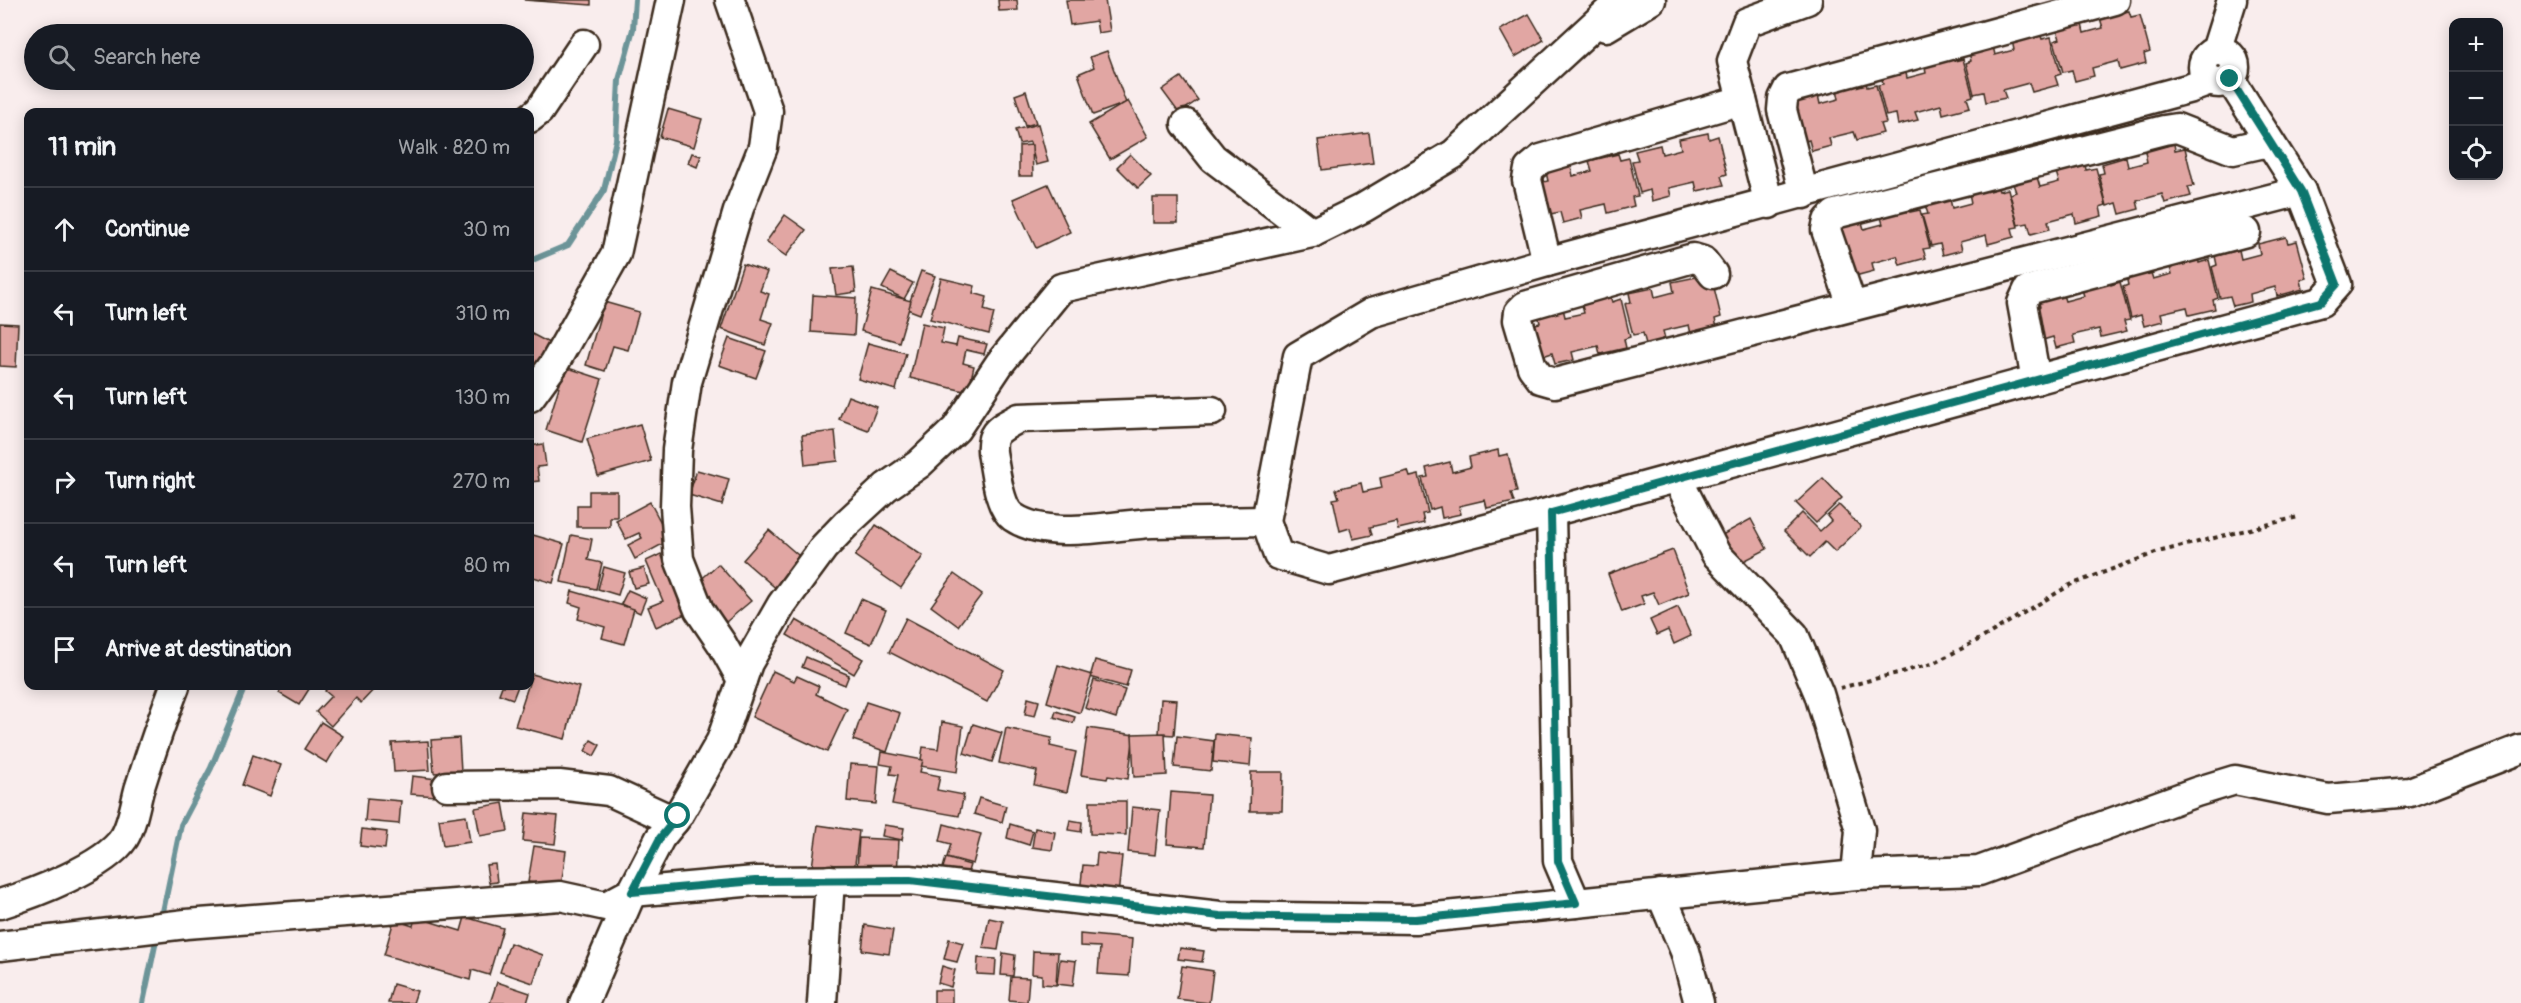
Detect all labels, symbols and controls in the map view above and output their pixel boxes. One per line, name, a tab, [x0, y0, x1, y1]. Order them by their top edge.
map controls	[2449, 18, 2503, 180]
button: +	[2449, 18, 2503, 72]
search box	[24, 24, 534, 90]
icon: search	[45, 41, 78, 74]
text: Search here	[93, 43, 200, 71]
route end	[2216, 65, 2242, 91]
button: −	[2449, 72, 2503, 126]
button: locate	[2449, 126, 2503, 180]
text: 11 min	[48, 131, 116, 163]
text: Walk · 820 m	[398, 135, 510, 160]
icon: ahead	[48, 213, 81, 246]
text: Continue	[105, 215, 189, 243]
text: 30 m	[463, 217, 510, 242]
icon: left	[48, 297, 81, 330]
text: Turn left	[105, 299, 187, 327]
text: 310 m	[455, 301, 510, 326]
icon: left	[48, 381, 81, 414]
text: Turn left	[105, 383, 187, 411]
text: 130 m	[455, 385, 510, 410]
icon: right	[48, 465, 81, 498]
text: Turn right	[105, 467, 195, 495]
text: 270 m	[452, 469, 510, 494]
icon: left	[48, 549, 81, 582]
text: Turn left	[105, 551, 187, 579]
text: 80 m	[464, 553, 510, 578]
icon: arrive	[48, 633, 81, 666]
text: Arrive at destination	[105, 635, 291, 663]
route start	[664, 802, 690, 828]

